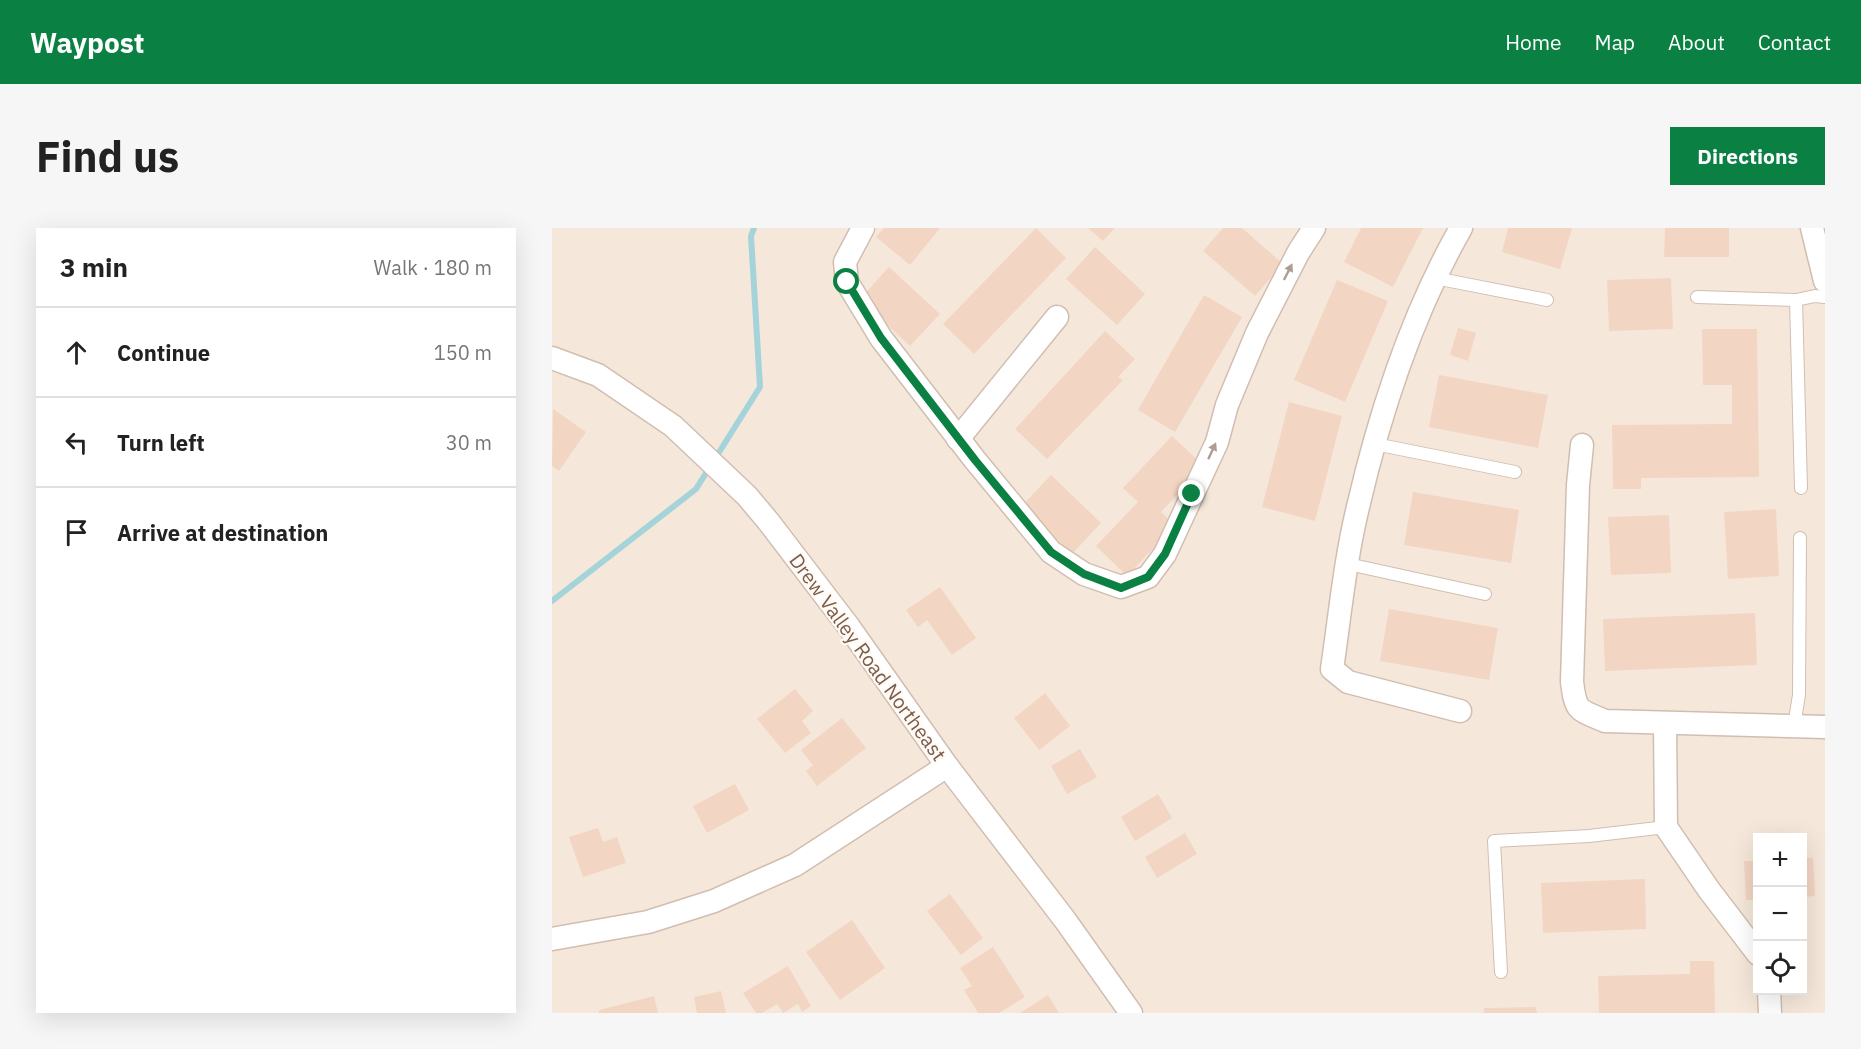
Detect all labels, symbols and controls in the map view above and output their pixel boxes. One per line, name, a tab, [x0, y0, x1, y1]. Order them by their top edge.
text: Waypost	[30, 24, 144, 61]
text: Home	[1505, 28, 1562, 56]
text: Map	[1595, 28, 1635, 56]
text: About	[1668, 28, 1725, 56]
text: Contact	[1758, 28, 1831, 56]
button: Directions	[1670, 127, 1825, 185]
text: Find us	[36, 129, 179, 184]
text: 3 min	[60, 250, 128, 284]
text: Walk · 180 m	[374, 254, 492, 281]
one-way arrow	[1283, 264, 1293, 281]
route start	[833, 268, 859, 294]
icon: ahead	[60, 336, 93, 369]
text: Continue	[117, 338, 210, 367]
text: 150 m	[434, 339, 492, 366]
icon: left	[60, 426, 93, 459]
text: Turn left	[117, 428, 205, 457]
text: 30 m	[446, 429, 492, 456]
one-way arrow	[1207, 443, 1216, 460]
route end	[1178, 480, 1204, 506]
icon: arrive	[60, 516, 93, 549]
text: Arrive at destination	[117, 518, 328, 547]
street label: Drew Valley Road Northeast	[783, 548, 953, 766]
map controls	[1753, 833, 1807, 995]
button: +	[1753, 833, 1807, 887]
button: −	[1753, 887, 1807, 941]
button: locate	[1753, 941, 1807, 995]

